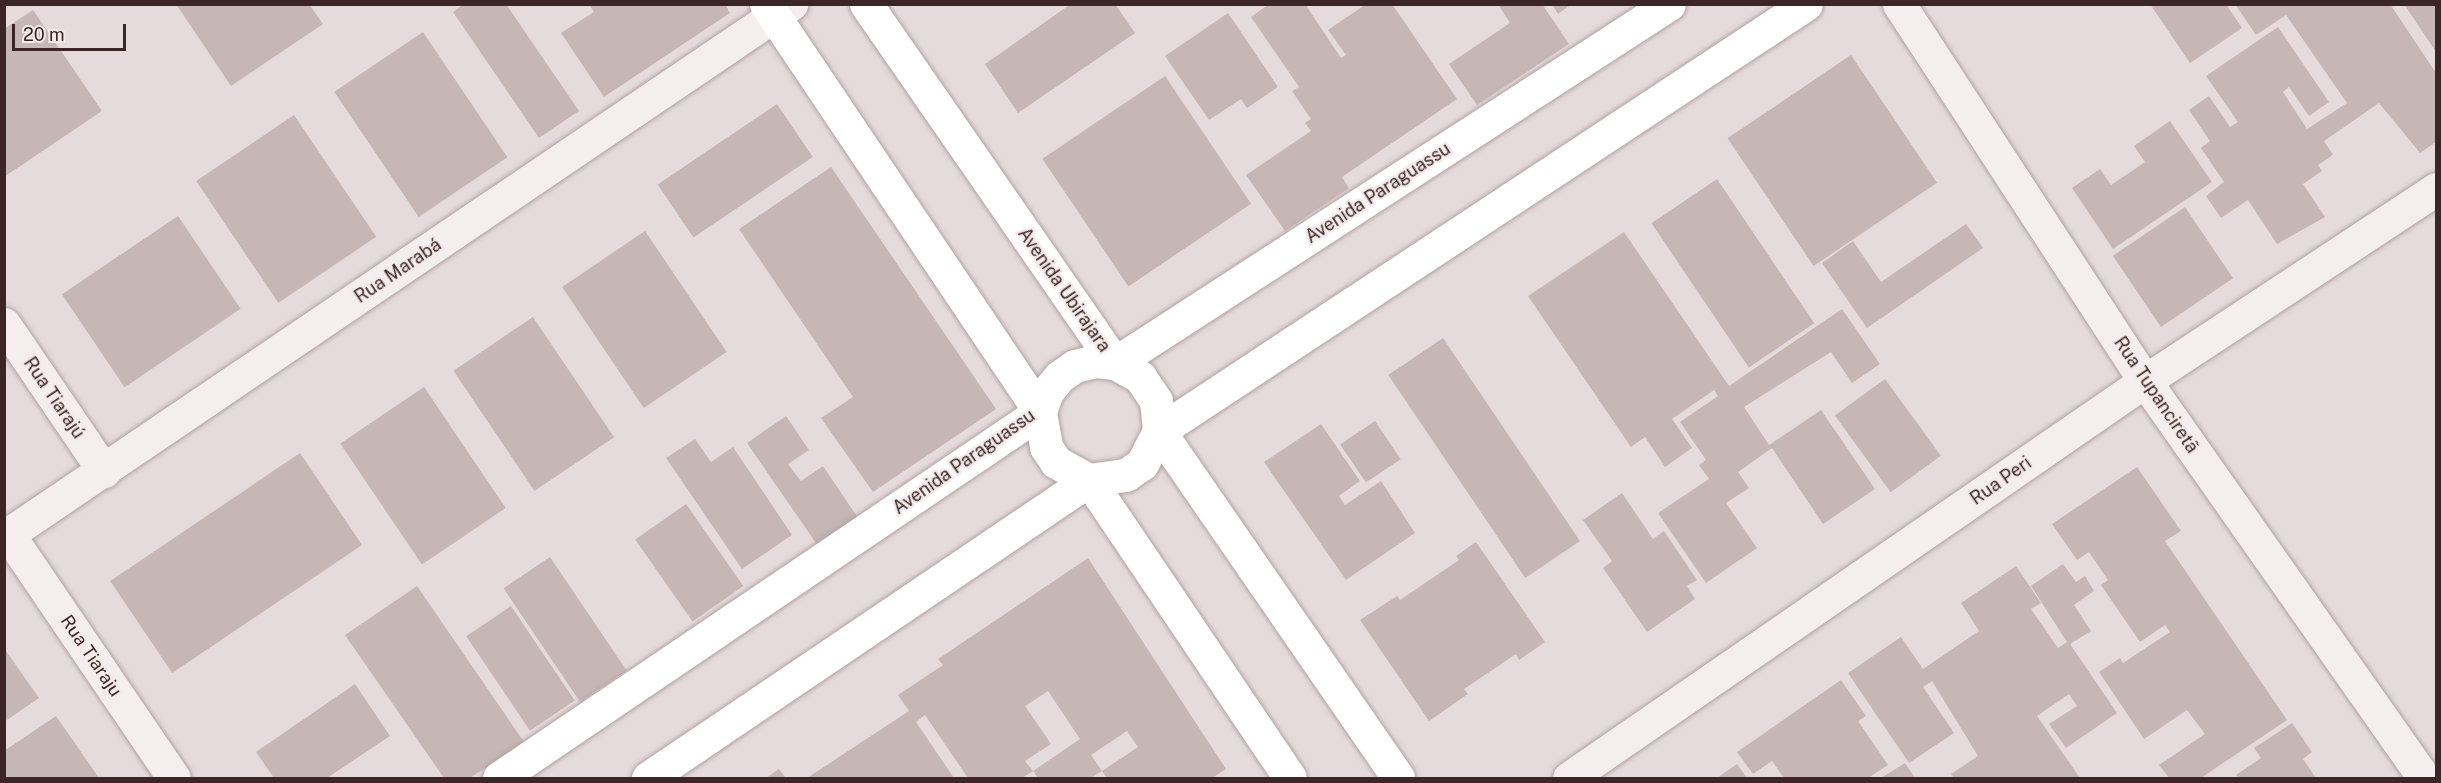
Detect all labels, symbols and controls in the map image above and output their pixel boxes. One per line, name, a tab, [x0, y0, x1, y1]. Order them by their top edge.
scale bar	[15, 12, 129, 50]
text: 20 m	[23, 24, 65, 45]
street label: Avenida Paraguassu	[1301, 138, 1455, 248]
street label: Avenida Ubirajara	[1013, 224, 1115, 356]
street label: Rua Marabá	[351, 234, 445, 308]
street label: Rua Tupanciretã	[2109, 333, 2203, 457]
street label: Rua Tiarajú	[19, 353, 89, 443]
street label: Avenida Paraguassu	[889, 405, 1039, 519]
street label: Rua Peri	[1966, 452, 2036, 510]
street label: Rua Tiaraju	[56, 611, 126, 701]

